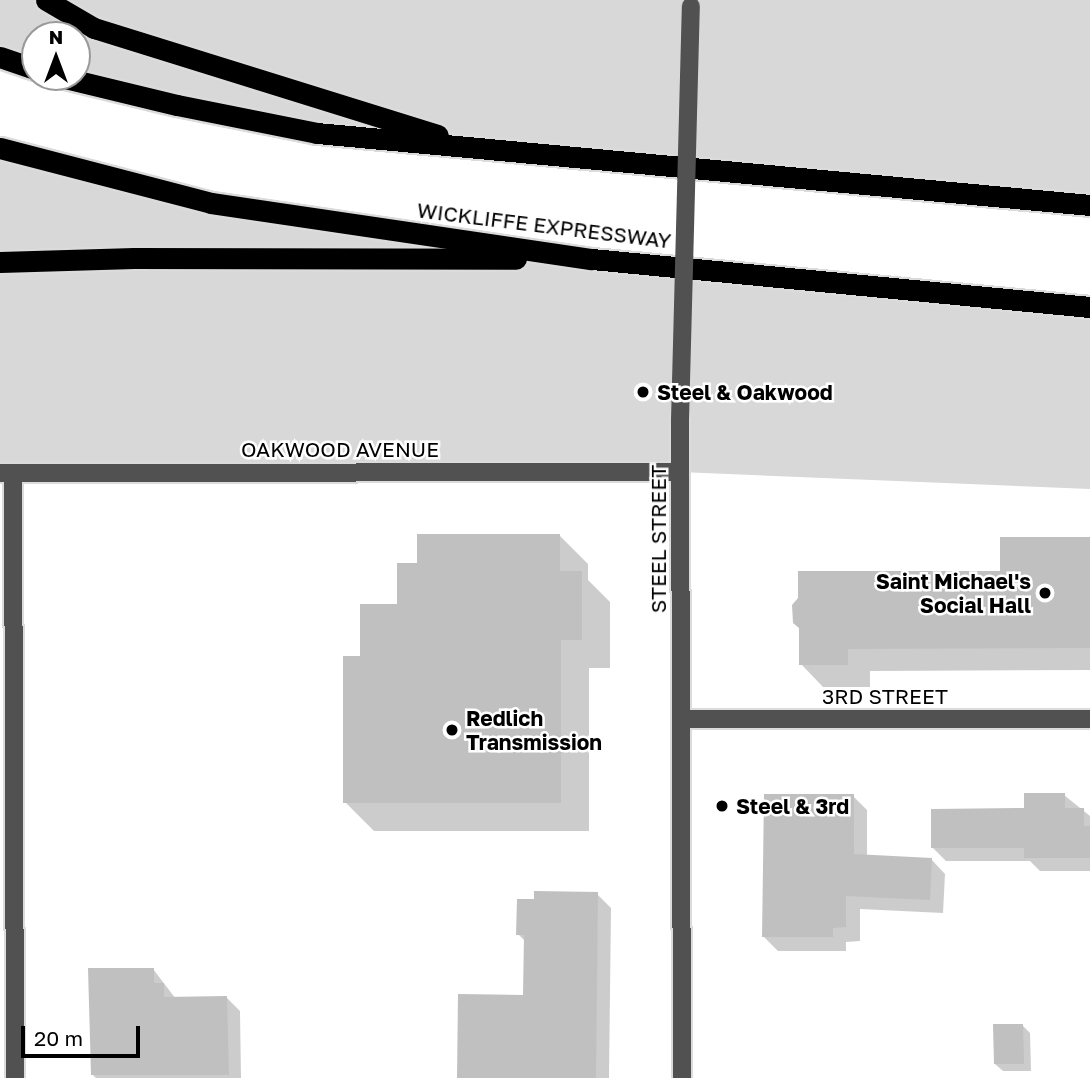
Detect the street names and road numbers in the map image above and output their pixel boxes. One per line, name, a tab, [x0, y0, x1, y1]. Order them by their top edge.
street label: WICKLIFFE EXPRESSWAY	[416, 197, 672, 253]
street label: OAKWOOD AVENUE	[241, 436, 439, 462]
street label: STEEL STREET	[645, 465, 671, 613]
street label: 3RD STREET	[822, 683, 948, 709]

